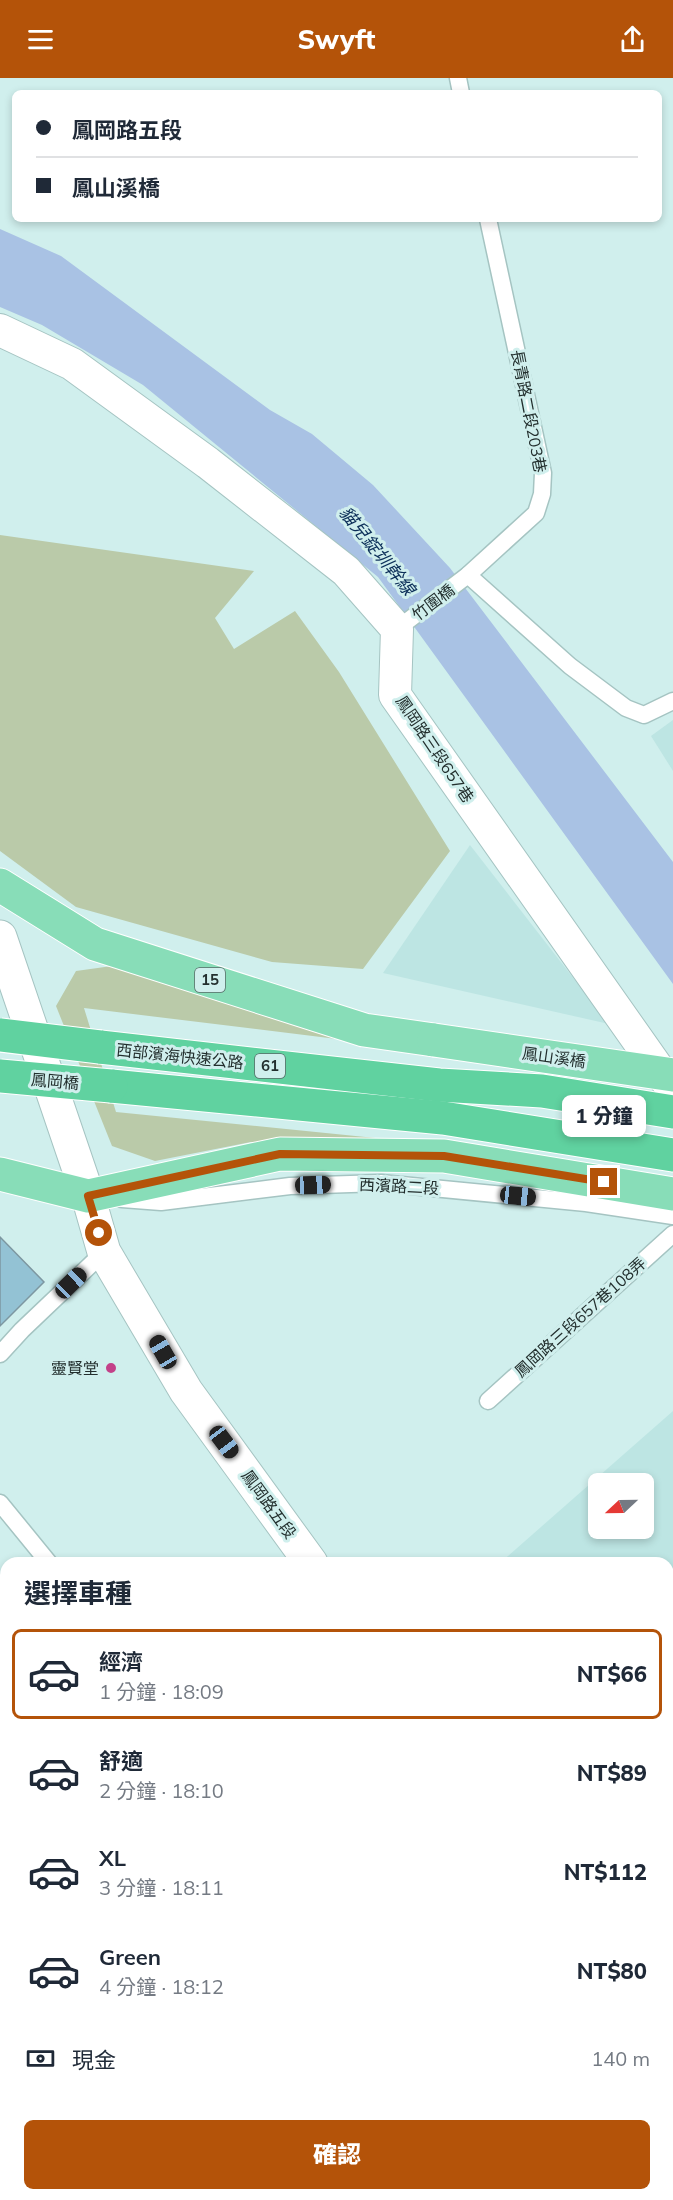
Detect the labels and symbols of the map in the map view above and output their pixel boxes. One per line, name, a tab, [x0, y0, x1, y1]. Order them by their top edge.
street label: 長青路二段203巷	[507, 348, 551, 474]
water label: 貓兒錠圳幹線	[334, 501, 422, 601]
street label: 竹圍橋	[408, 580, 458, 624]
street label: 鳳岡路三段657巷	[392, 692, 478, 806]
road number: 15	[195, 968, 225, 992]
street label: 西部濱海快速公路	[115, 1039, 245, 1073]
street label: 鳳山溪橋	[521, 1043, 587, 1071]
road number: 61	[255, 1054, 285, 1078]
street label: 鳳岡橋	[30, 1069, 80, 1093]
callout: 1 分鐘	[562, 1095, 646, 1137]
route end	[590, 1168, 617, 1195]
street label: 西濱路二段	[359, 1174, 439, 1198]
car	[295, 1175, 331, 1195]
car	[499, 1185, 537, 1207]
route start	[85, 1219, 112, 1246]
street label: 鳳岡路三段657巷108弄	[510, 1253, 650, 1381]
car	[52, 1264, 90, 1302]
car	[146, 1332, 180, 1372]
place label: 靈賢堂	[51, 1358, 99, 1378]
marker: 靈賢堂	[104, 1361, 118, 1375]
car	[206, 1422, 242, 1462]
street label: 鳳岡路五段	[237, 1466, 301, 1542]
north arrow	[588, 1473, 654, 1539]

